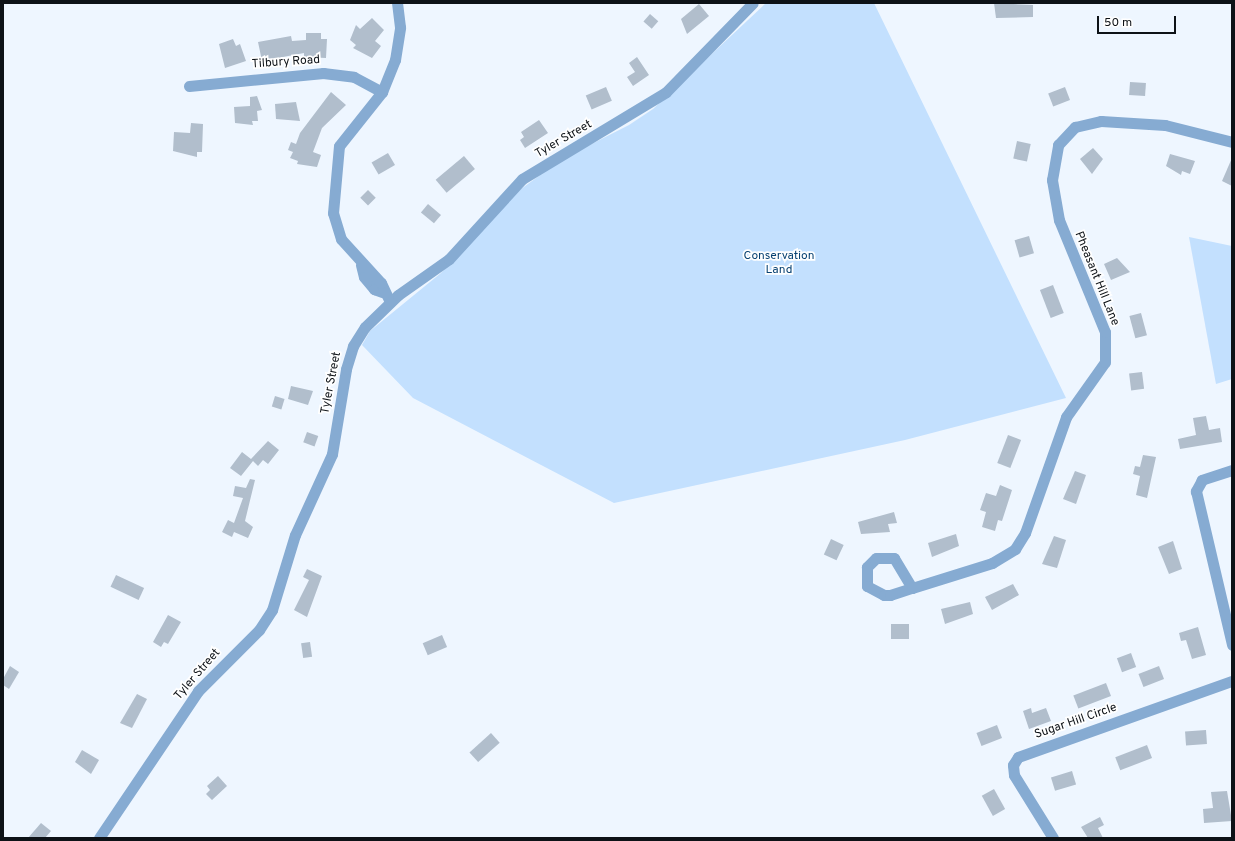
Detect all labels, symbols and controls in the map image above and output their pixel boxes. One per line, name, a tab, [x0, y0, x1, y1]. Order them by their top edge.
scale bar	[1099, 8, 1178, 34]
text: 50 m	[1104, 15, 1132, 31]
street label: Tilbury Road	[251, 53, 321, 73]
street label: Tyler Street	[533, 118, 595, 162]
street label: Pheasant Hill Lane	[1071, 230, 1121, 328]
park label: Conservation Land	[744, 250, 814, 278]
street label: Tyler Street	[319, 351, 345, 415]
street label: Tyler Street	[172, 646, 224, 704]
street label: Sugar Hill Circle	[1033, 701, 1119, 743]

